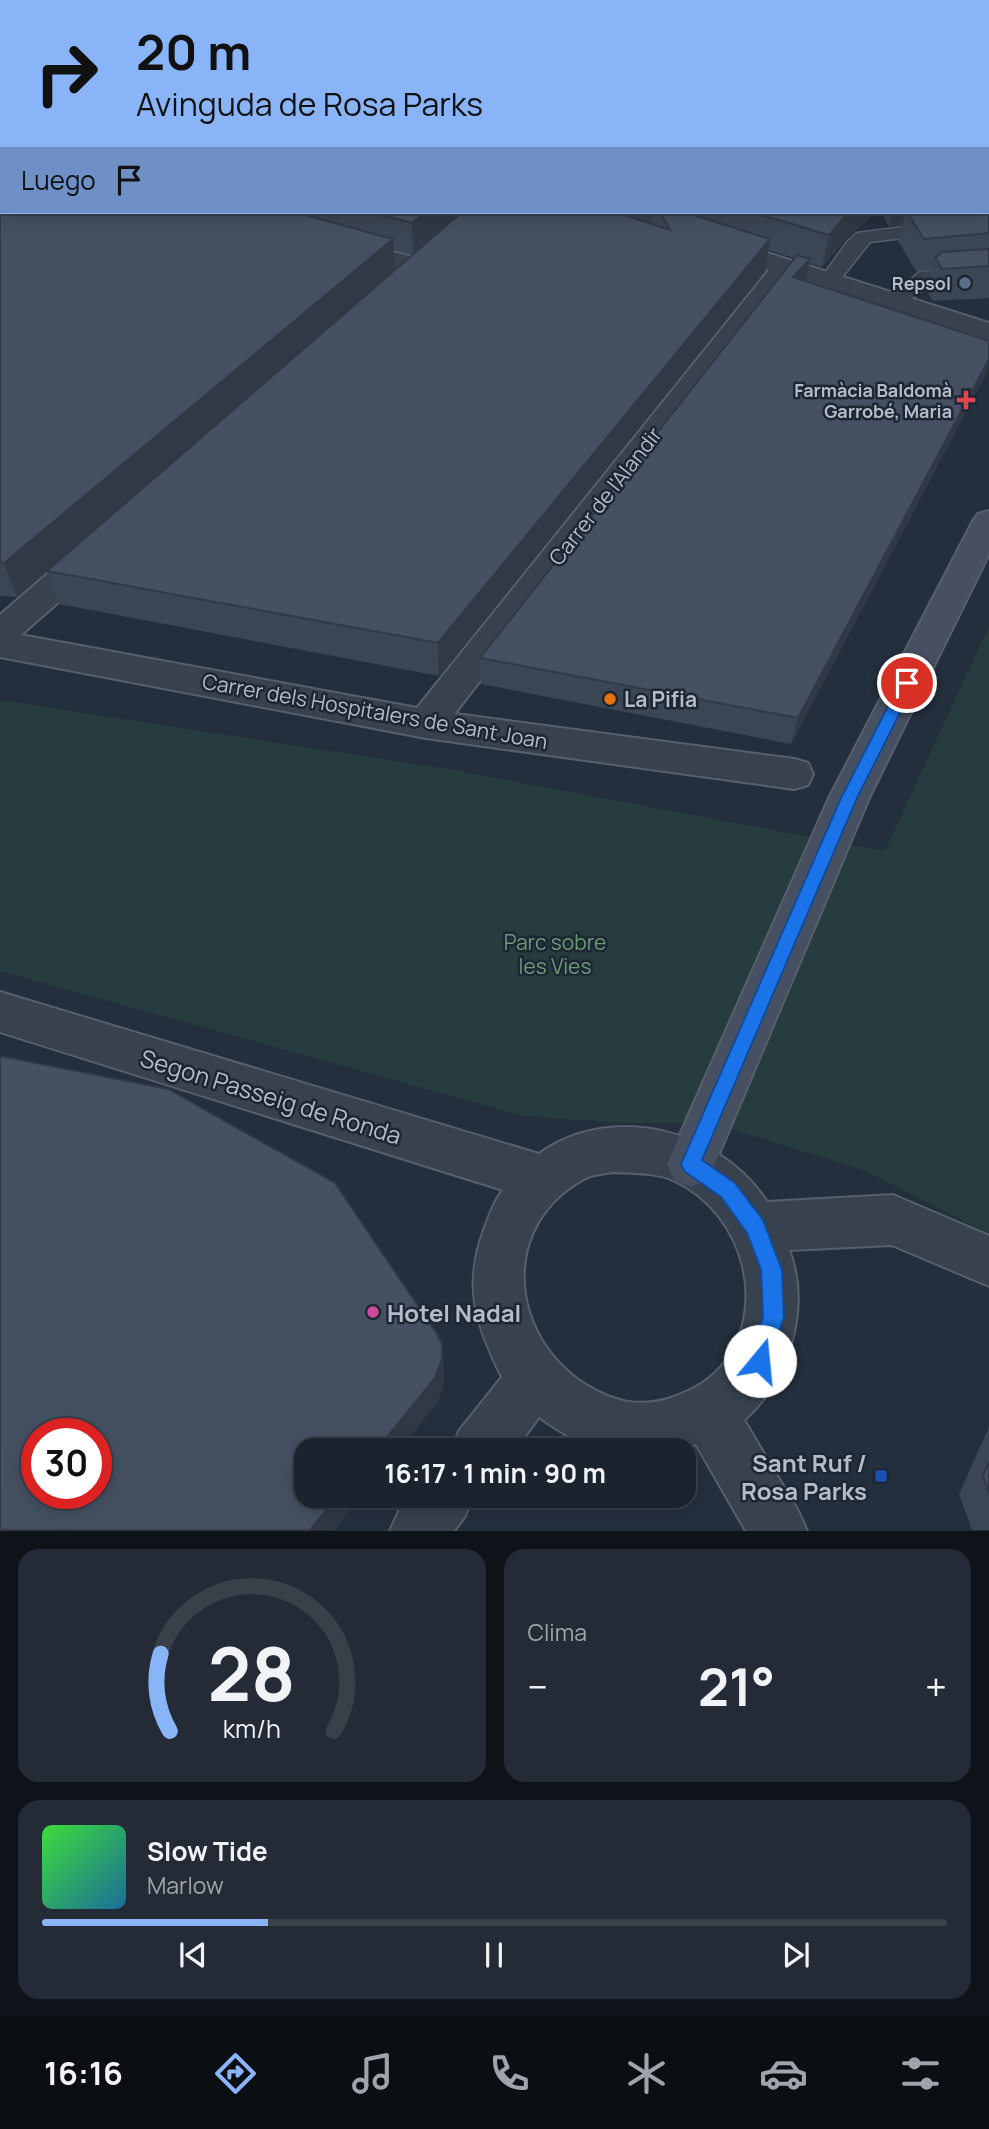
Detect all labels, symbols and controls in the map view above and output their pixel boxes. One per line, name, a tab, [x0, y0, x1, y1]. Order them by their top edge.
text: 20 m	[136, 18, 251, 85]
icon: right	[21, 28, 112, 119]
text: Avinguda de Rosa Parks	[136, 82, 483, 126]
icon: arrive	[110, 161, 148, 199]
text: Luego	[21, 162, 96, 198]
place label: Repsol	[892, 271, 951, 295]
marker: Repsol	[957, 275, 973, 291]
place label: Farmàcia Baldomà Garrobé, Maria	[794, 378, 952, 423]
marker: Farmàcia Baldomà Garrobé, Maria	[958, 392, 974, 408]
street label: Carrer de l'Alandir	[542, 421, 668, 571]
pin	[877, 653, 937, 713]
icon: arrive	[888, 664, 926, 702]
street label: Carrer dels Hospitalers de Sant Joan	[200, 667, 550, 755]
place label: La Pifia	[624, 685, 697, 713]
marker: La Pifia	[602, 691, 618, 707]
park label: Parc sobre les Vies	[504, 928, 606, 980]
street label: Segon Passeig de Ronda	[136, 1041, 406, 1151]
place label: Hotel Nadal	[387, 1296, 521, 1329]
marker: Hotel Nadal	[365, 1304, 381, 1320]
position arrow	[723, 1324, 797, 1398]
speed limit sign: 30	[21, 1418, 112, 1509]
place label: Sant Ruf / Rosa Parks	[741, 1446, 867, 1507]
text: 16:17 · 1 min · 90 m	[384, 1455, 606, 1491]
marker: Sant Ruf / Rosa Parks	[873, 1468, 889, 1484]
text: Clima	[528, 1616, 587, 1648]
text: 28	[208, 1624, 296, 1724]
text: 21°	[698, 1651, 775, 1722]
text: −	[528, 1660, 548, 1712]
text: +	[925, 1660, 947, 1712]
text: km/h	[223, 1711, 281, 1746]
text: Slow Tide	[147, 1833, 268, 1869]
text: Marlow	[147, 1869, 224, 1901]
icon: previous	[174, 1936, 212, 1974]
icon: pause	[475, 1936, 513, 1974]
icon: next	[777, 1936, 815, 1974]
icon: directions	[211, 2049, 260, 2098]
icon: music	[348, 2049, 397, 2098]
icon: phone	[485, 2049, 534, 2098]
icon: climate	[622, 2049, 671, 2098]
icon: car	[759, 2049, 808, 2098]
icon: filters	[896, 2049, 945, 2098]
text: 16:16	[44, 2051, 123, 2095]

